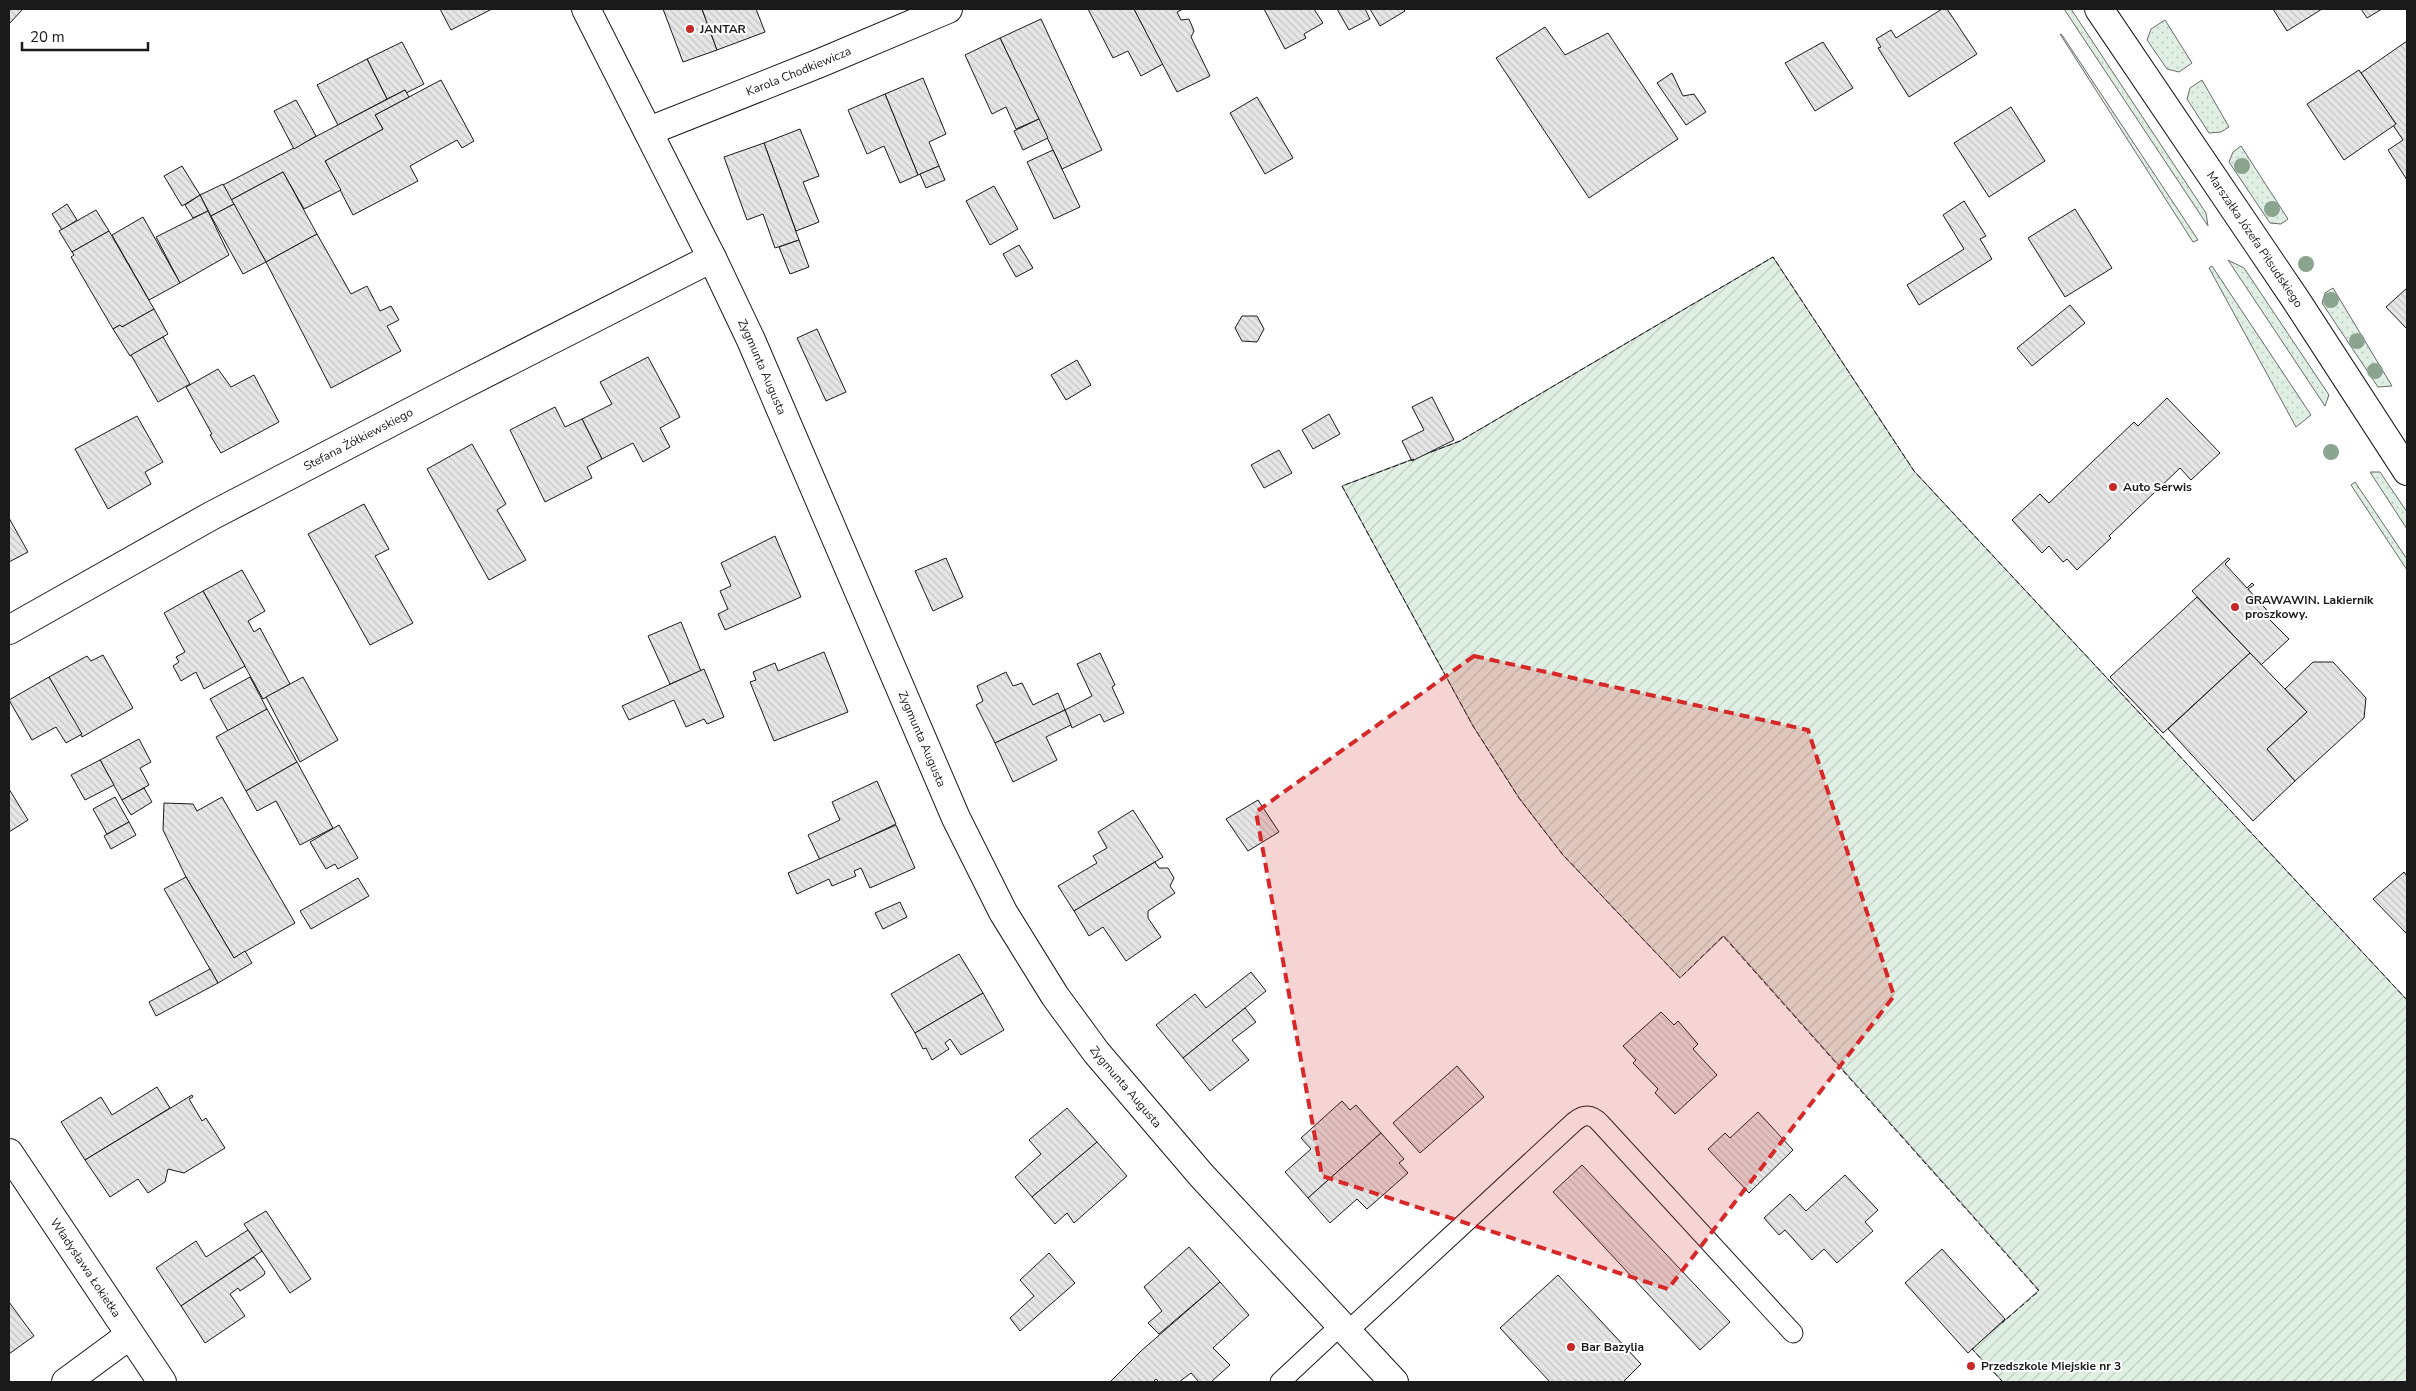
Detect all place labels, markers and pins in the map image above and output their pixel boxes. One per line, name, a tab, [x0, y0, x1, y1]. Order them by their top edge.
place label: JANTAR	[699, 21, 747, 37]
marker: JANTAR	[684, 23, 696, 35]
place label: Auto Serwis	[2123, 479, 2192, 495]
marker: Auto Serwis	[2107, 481, 2119, 493]
place label: GRAWAWIN. Lakiernik proszkowy.	[2245, 592, 2374, 622]
marker: GRAWAWIN. Lakiernik proszkowy.	[2229, 601, 2241, 613]
place label: Bar Bazylia	[1581, 1339, 1644, 1355]
marker: Bar Bazylia	[1565, 1341, 1577, 1353]
place label: Przedszkole Miejskie nr 3	[1981, 1358, 2121, 1374]
marker: Przedszkole Miejskie nr 3	[1965, 1360, 1977, 1372]

